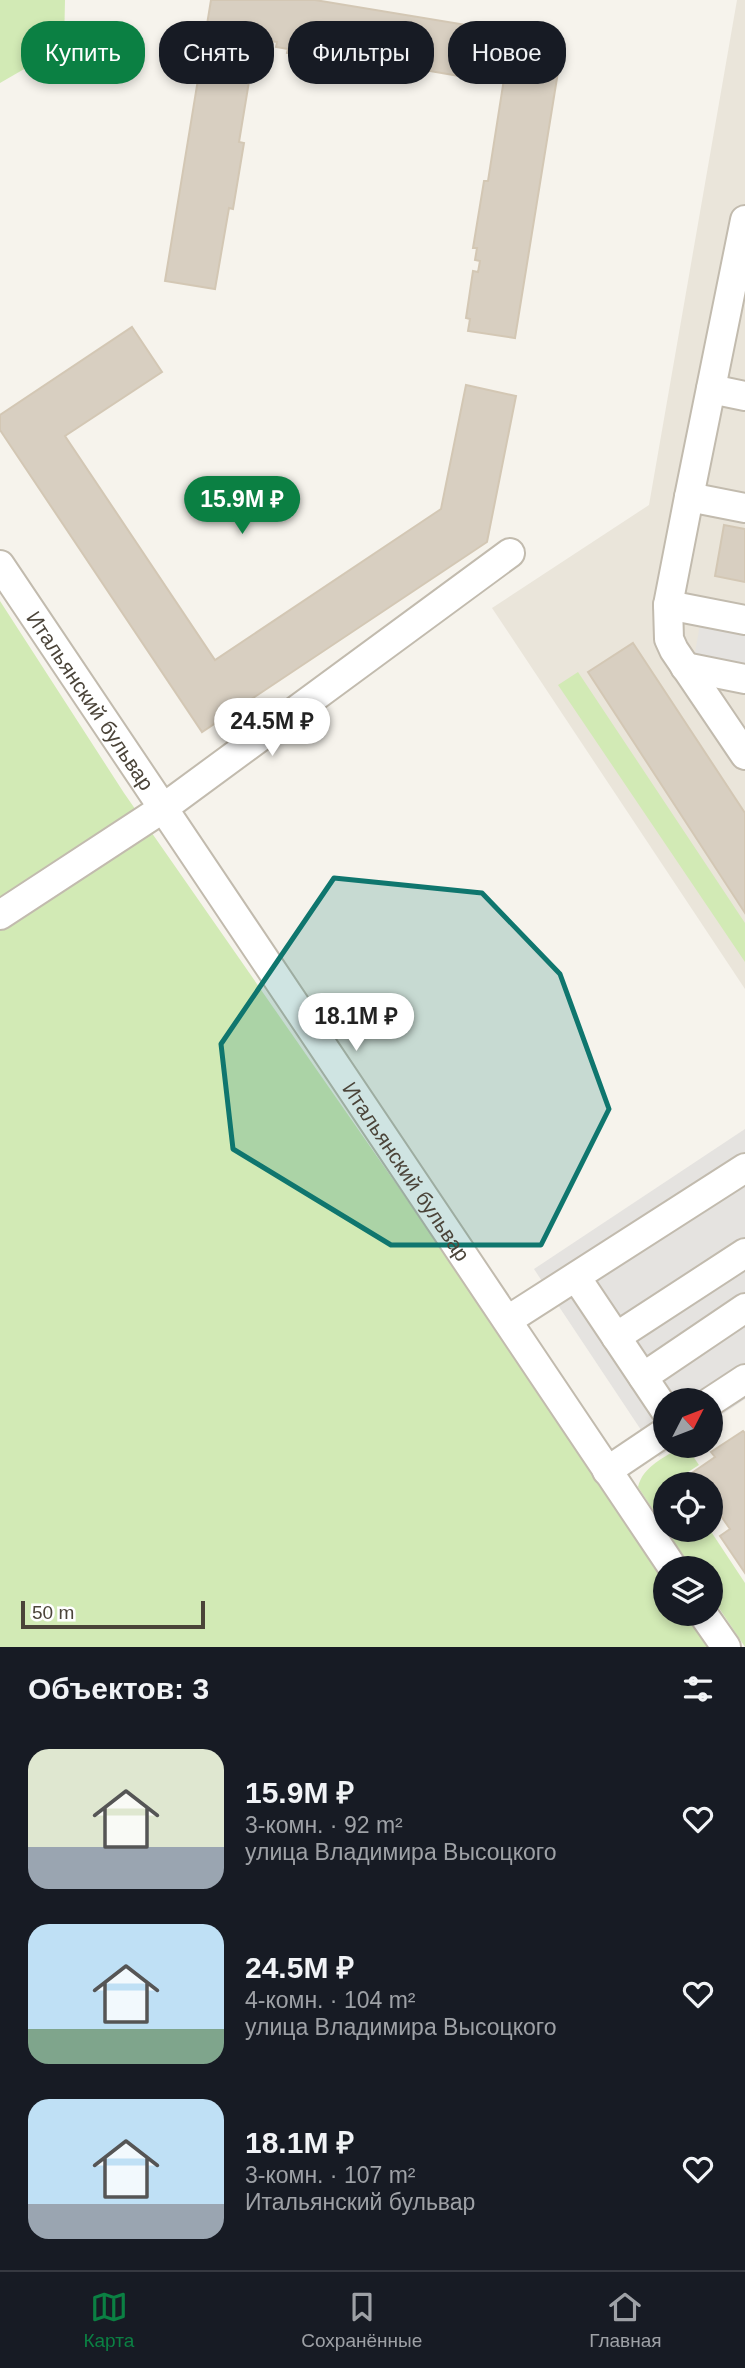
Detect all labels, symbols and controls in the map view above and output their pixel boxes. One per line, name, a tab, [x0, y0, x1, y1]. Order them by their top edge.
chip: Купить	[21, 21, 145, 84]
chip: Снять	[159, 21, 274, 84]
chip: Фильтры	[288, 21, 434, 84]
chip: Новое	[448, 21, 566, 84]
pin: 15.9M ₽	[177, 476, 307, 536]
text: 15.9M ₽	[200, 486, 284, 512]
street label: Итальянский бульвар	[23, 607, 159, 794]
pin: 24.5M ₽	[207, 698, 337, 758]
text: 24.5M ₽	[230, 708, 314, 734]
pin: 18.1M ₽	[291, 993, 421, 1053]
text: 18.1M ₽	[314, 1003, 398, 1029]
street label: Итальянский бульвар	[339, 1077, 475, 1265]
north arrow	[653, 1388, 723, 1458]
map controls	[653, 1388, 723, 1626]
button: locate	[653, 1472, 723, 1542]
button: layers	[653, 1556, 723, 1626]
scale bar	[21, 1598, 205, 1630]
text: 50 m	[32, 1602, 74, 1623]
icon: filters	[679, 1670, 717, 1708]
text: Объектов: 3	[28, 1672, 209, 1705]
text: 15.9M ₽	[245, 1776, 354, 1809]
icon: home	[84, 1777, 168, 1861]
icon: heart	[679, 1800, 717, 1838]
text: 3-комн. · 92 m²	[245, 1812, 403, 1838]
text: улица Владимира Высоцкого	[245, 1839, 556, 1865]
text: 24.5M ₽	[245, 1951, 354, 1984]
icon: home	[84, 1952, 168, 2036]
icon: heart	[679, 1975, 717, 2013]
text: 4-комн. · 104 m²	[245, 1987, 416, 2013]
text: улица Владимира Высоцкого	[245, 2014, 556, 2040]
text: 18.1M ₽	[245, 2126, 354, 2159]
icon: home	[84, 2127, 168, 2211]
icon: heart	[679, 2150, 717, 2188]
text: 3-комн. · 107 m²	[245, 2162, 416, 2188]
text: Итальянский бульвар	[245, 2189, 475, 2215]
tab: Карта	[83, 2288, 134, 2352]
tab: Сохранённые	[301, 2288, 422, 2352]
tab: Главная	[589, 2288, 662, 2352]

